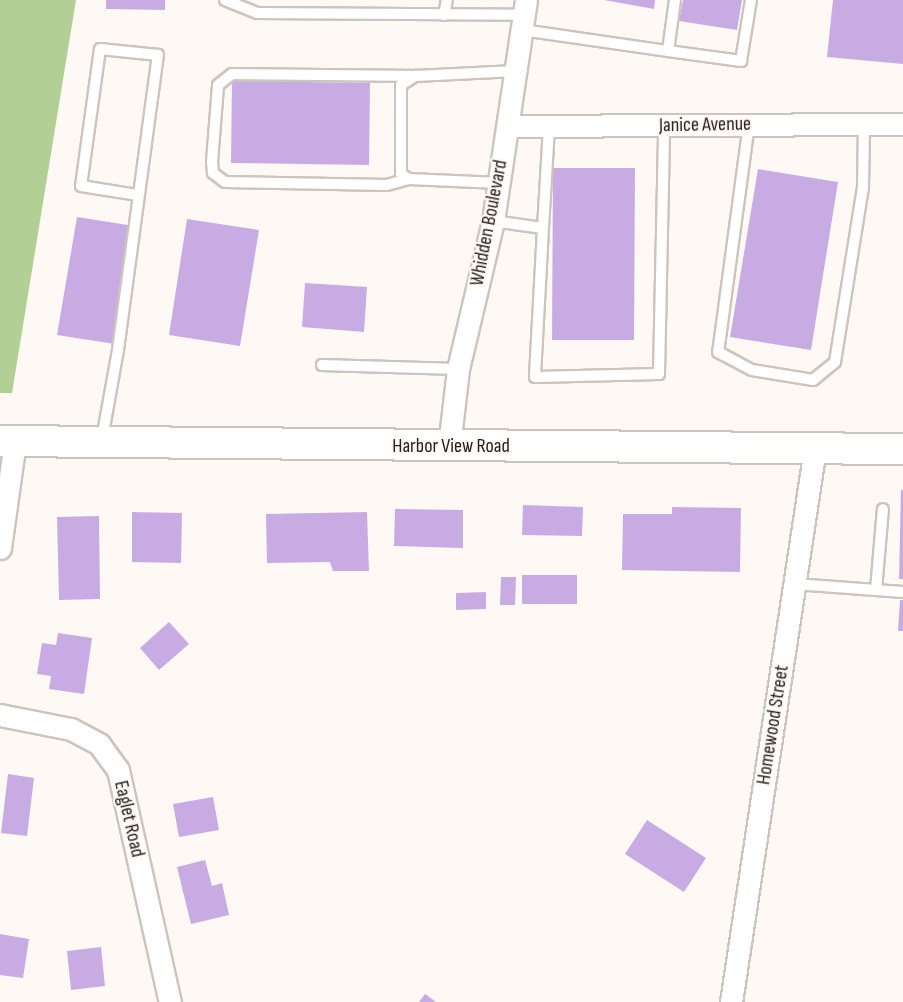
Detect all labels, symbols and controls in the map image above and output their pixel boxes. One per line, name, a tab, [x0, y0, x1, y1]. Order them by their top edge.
street label: Janice Avenue	[659, 112, 751, 138]
street label: Whidden Boulevard	[465, 158, 513, 288]
street label: Harbor View Road	[392, 434, 510, 458]
street label: Homewood Street	[752, 663, 794, 787]
street label: Eaglet Road	[109, 778, 149, 860]

